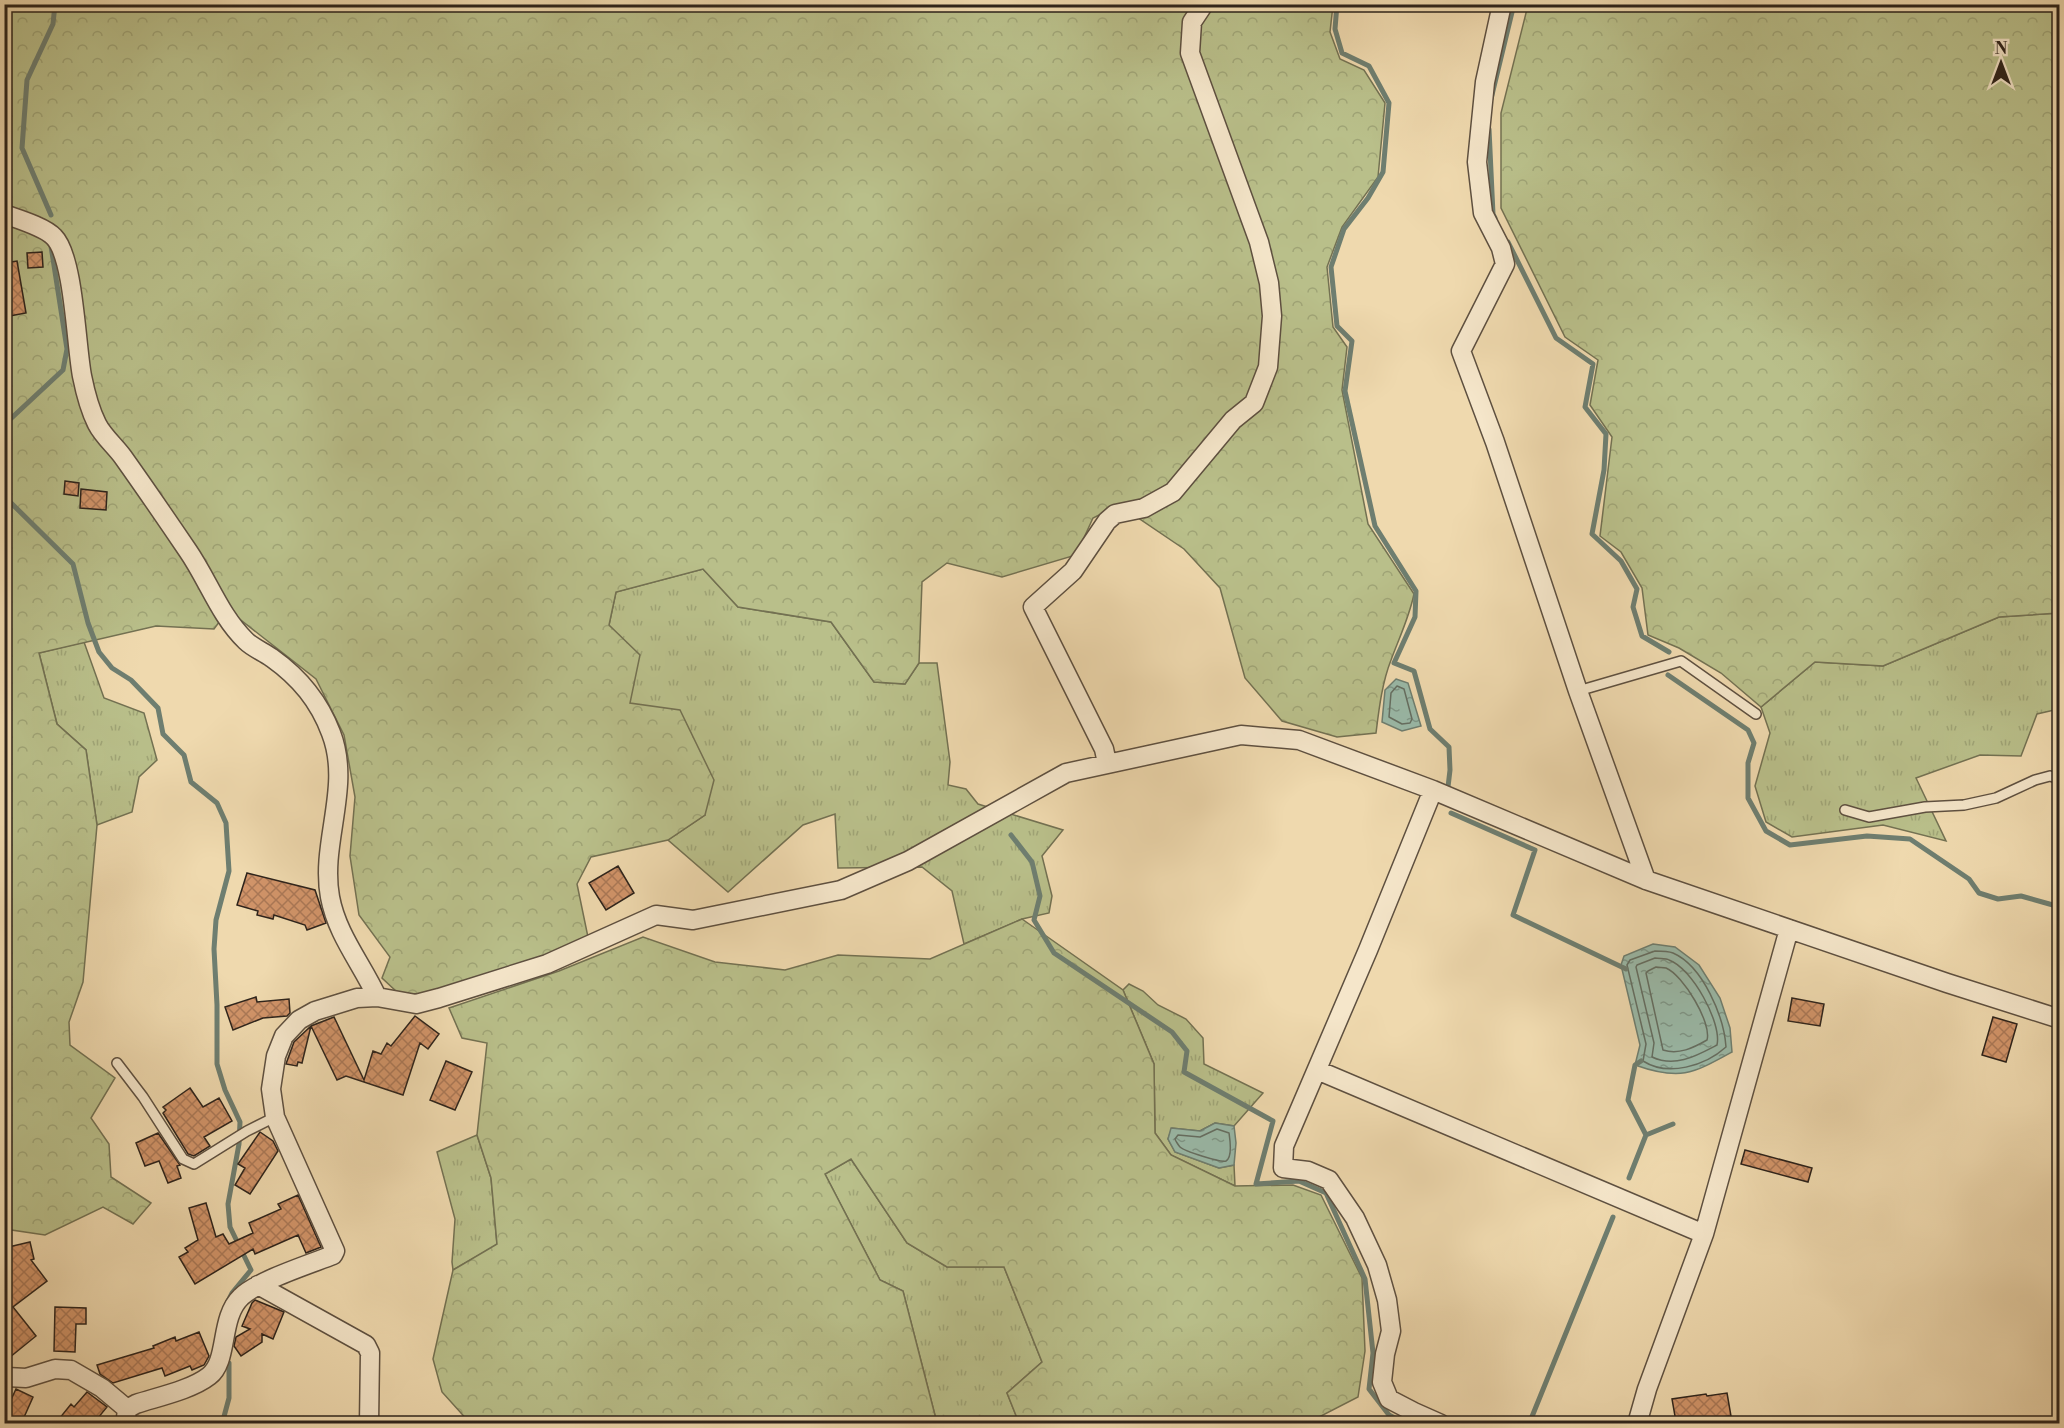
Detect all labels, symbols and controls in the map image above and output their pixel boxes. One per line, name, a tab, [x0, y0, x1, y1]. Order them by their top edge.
north arrow	[1971, 33, 2031, 93]
text: N	[1995, 39, 2008, 59]

